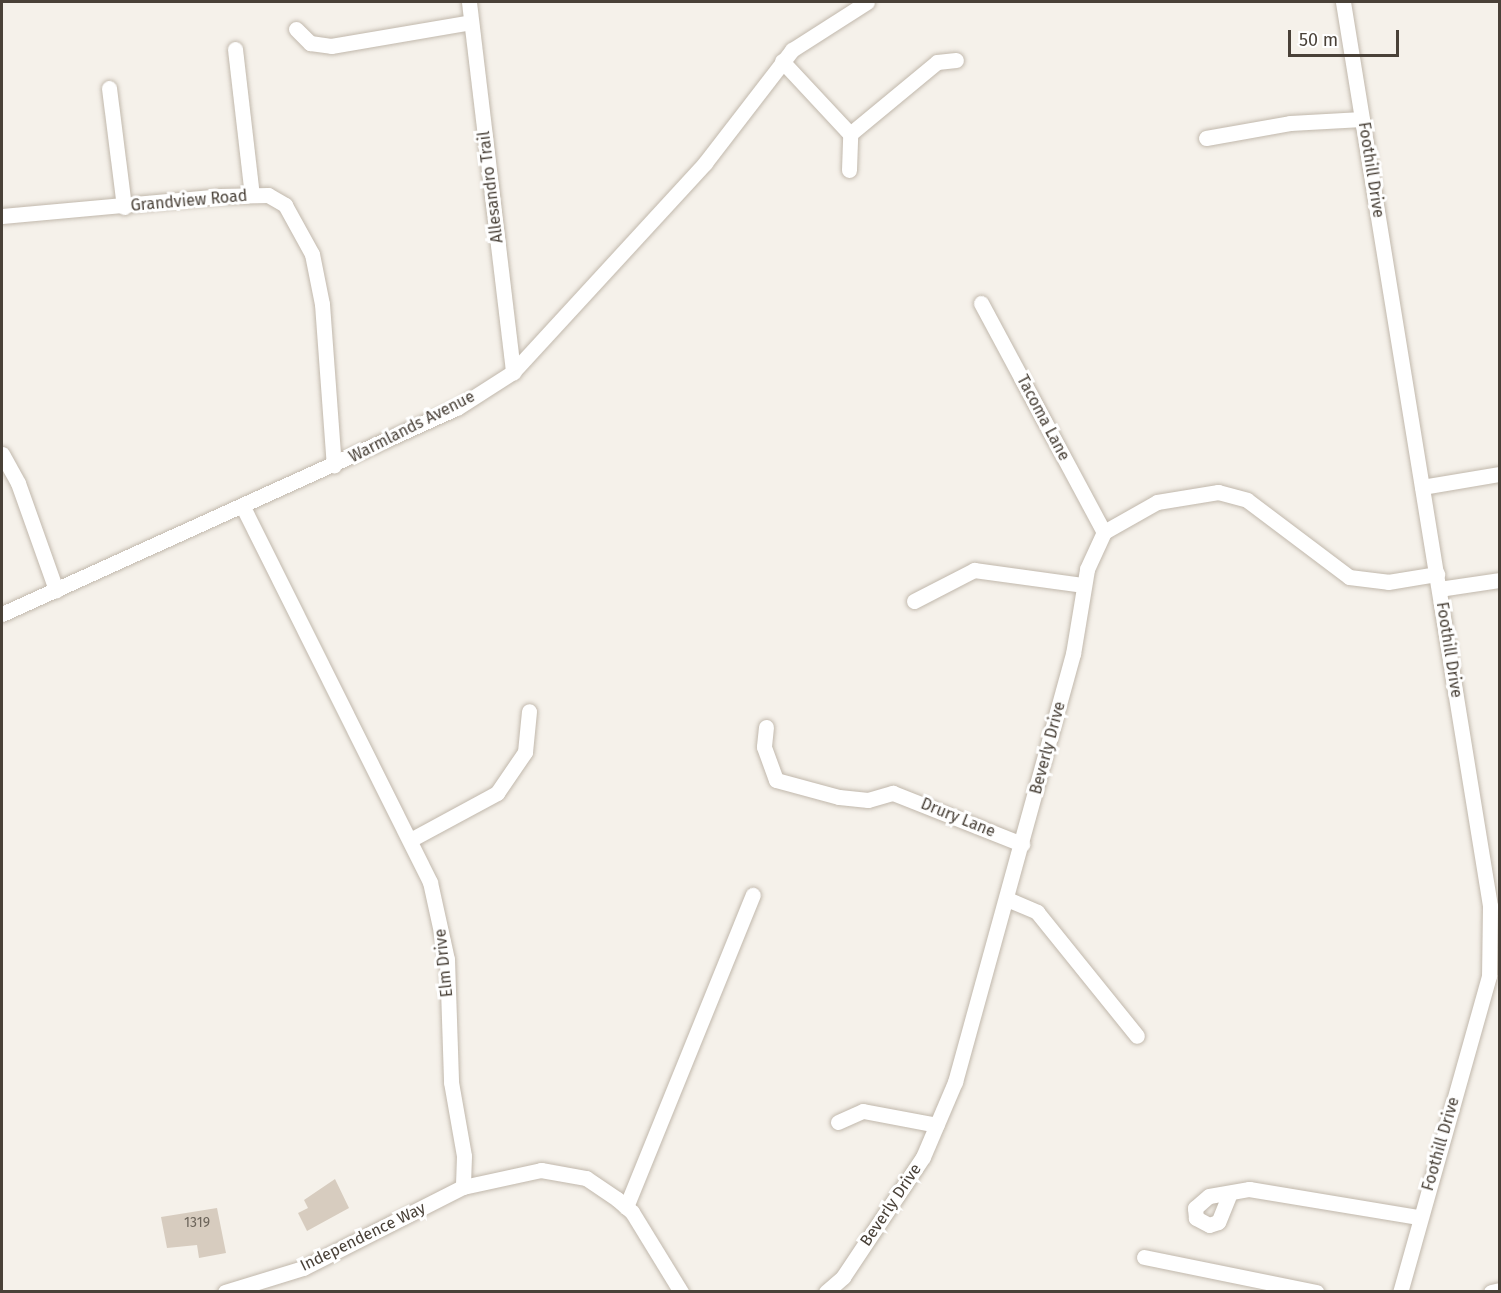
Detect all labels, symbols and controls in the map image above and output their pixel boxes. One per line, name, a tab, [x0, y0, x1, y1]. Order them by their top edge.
scale bar	[1291, 18, 1402, 56]
text: 50 m	[1299, 29, 1338, 51]
street label: Foothill Drive	[1354, 121, 1388, 219]
street label: Allesandro Trail	[475, 130, 507, 244]
street label: Grandview Road	[130, 186, 248, 216]
street label: Tacoma Lane	[1012, 372, 1074, 464]
street label: Warmlands Avenue	[346, 387, 478, 467]
street label: Foothill Drive	[1432, 601, 1466, 699]
street label: Beverly Drive	[1026, 700, 1070, 796]
street label: Drury Lane	[918, 794, 998, 842]
street label: Elm Drive	[431, 928, 457, 998]
street label: Foothill Drive	[1418, 1095, 1464, 1193]
street label: Beverly Drive	[856, 1160, 926, 1250]
street label: Independence Way	[297, 1198, 429, 1276]
house number: 1319	[184, 1215, 210, 1231]

